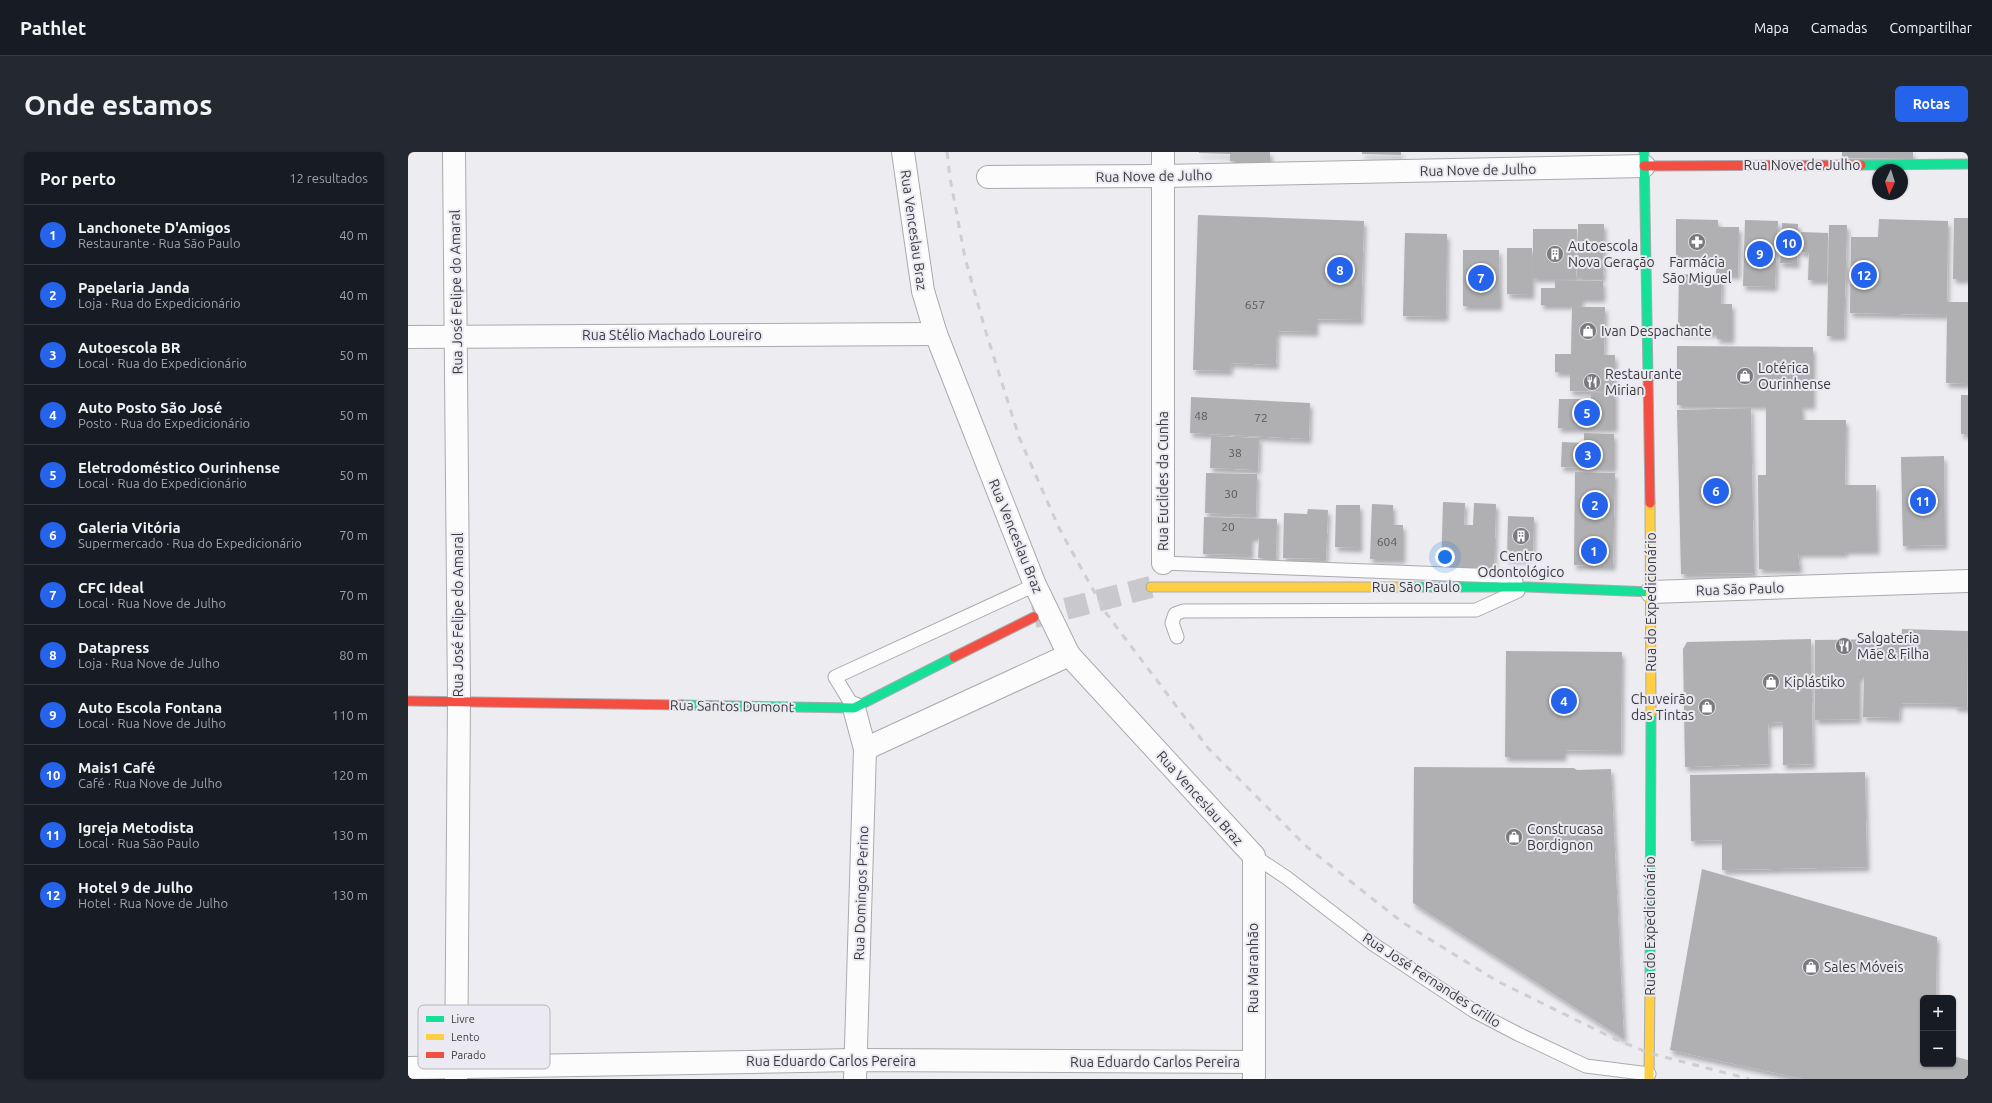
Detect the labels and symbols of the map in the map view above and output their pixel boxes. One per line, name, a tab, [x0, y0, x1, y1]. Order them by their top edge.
street label: Rua Nove de Julho	[1744, 157, 1860, 173]
street label: Rua Nove de Julho	[1419, 161, 1537, 179]
north arrow	[1872, 164, 1908, 200]
street label: Rua Nove de Julho	[1095, 167, 1213, 185]
street label: Rua Venceslau Braz	[898, 169, 930, 291]
street label: Rua José Felipe do Amaral	[447, 209, 465, 374]
pin: 10	[1776, 228, 1802, 258]
pharmacy icon: Farmácia São Miguel	[1687, 232, 1707, 252]
place label: Autoescola Nova Geração	[1568, 238, 1655, 270]
pin: 9	[1747, 239, 1773, 269]
building icon: Autoescola Nova Geração	[1545, 244, 1565, 264]
place label: Farmácia São Miguel	[1663, 254, 1732, 286]
pin: 8	[1327, 255, 1353, 285]
pin: 12	[1851, 260, 1877, 290]
pin: 7	[1468, 263, 1494, 293]
house number: 657	[1245, 298, 1265, 311]
shop icon: Ivan Despachante	[1578, 321, 1598, 341]
place label: Ivan Despachante	[1601, 323, 1712, 339]
street label: Rua Stélio Machado Loureiro	[582, 327, 762, 343]
place label: Lotérica Ourinhense	[1758, 360, 1831, 392]
place label: Restaurante Mirian	[1605, 366, 1682, 398]
shop icon: Lotérica Ourinhense	[1735, 366, 1755, 386]
restaurant icon: Restaurante Mirian	[1582, 372, 1602, 392]
pin: 5	[1574, 398, 1600, 428]
house number: 48	[1194, 409, 1208, 422]
street label: Rua Euclides da Cunha	[1155, 411, 1171, 551]
house number: 72	[1254, 411, 1268, 424]
pin: 3	[1575, 440, 1601, 470]
house number: 38	[1228, 446, 1242, 459]
pin: 6	[1703, 476, 1729, 506]
street label: Rua Venceslau Braz	[986, 477, 1046, 595]
pin: 11	[1910, 486, 1936, 516]
house number: 30	[1224, 487, 1238, 500]
pin: 2	[1582, 490, 1608, 520]
house number: 20	[1221, 520, 1235, 533]
building icon: Centro Odontológico	[1511, 526, 1531, 546]
street label: Rua José Felipe do Amaral	[450, 532, 466, 697]
street label: Rua do Expedicionário	[1643, 532, 1659, 672]
house number: 604	[1377, 535, 1397, 548]
pin: 1	[1581, 536, 1607, 566]
your location	[1435, 547, 1455, 567]
place label: Centro Odontológico	[1478, 548, 1564, 580]
street label: Rua São Paulo	[1372, 579, 1460, 595]
street label: Rua São Paulo	[1696, 579, 1784, 599]
place label: Salgateria Mãe & Filha	[1857, 630, 1929, 662]
restaurant icon: Salgateria Mãe & Filha	[1834, 636, 1854, 656]
shop icon: Kiplástiko	[1761, 672, 1781, 692]
place label: Kiplástiko	[1784, 674, 1845, 690]
pin: 4	[1551, 686, 1577, 716]
place label: Chuveirão das Tintas	[1631, 691, 1694, 723]
street label: Rua Santos Dumont	[670, 697, 795, 715]
shop icon: Chuveirão das Tintas	[1697, 697, 1717, 717]
street label: Rua Venceslau Braz	[1153, 748, 1247, 848]
place label: Construcasa Bordignon	[1527, 821, 1604, 853]
street label: Rua Domingos Perino	[851, 825, 871, 961]
shop icon: Construcasa Bordignon	[1504, 827, 1524, 847]
street label: Rua do Expedicionário	[1642, 856, 1658, 996]
street label: Rua Maranhão	[1245, 923, 1261, 1013]
street label: Rua José Fernandes Grillo	[1360, 929, 1504, 1031]
shop icon: Sales Móveis	[1801, 957, 1821, 977]
place label: Sales Móveis	[1824, 959, 1904, 975]
legend	[418, 1005, 550, 1069]
text: Livre	[451, 1013, 475, 1025]
text: Lento	[451, 1031, 480, 1043]
text: Parado	[451, 1049, 486, 1061]
street label: Rua Eduardo Carlos Pereira	[746, 1053, 916, 1069]
street label: Rua Eduardo Carlos Pereira	[1070, 1054, 1240, 1070]

